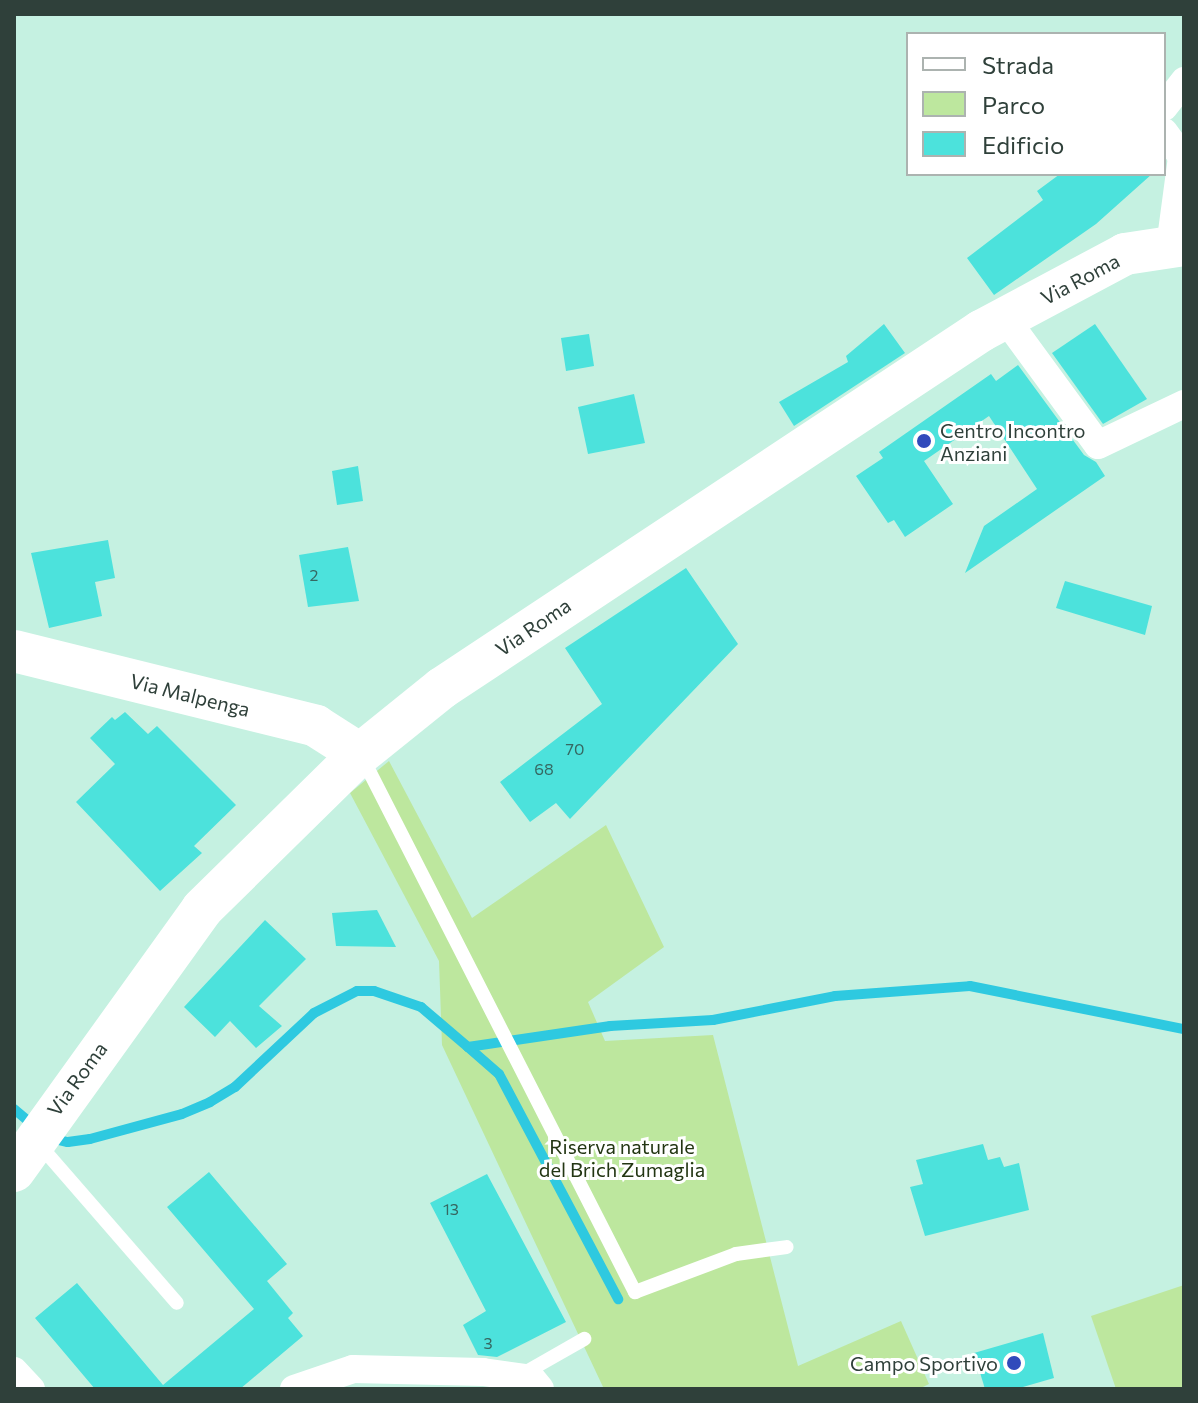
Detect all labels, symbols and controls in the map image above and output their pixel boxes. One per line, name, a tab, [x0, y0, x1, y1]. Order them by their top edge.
legend	[906, 32, 1166, 176]
text: Strada	[982, 50, 1054, 79]
text: Parco	[982, 90, 1045, 119]
text: Edificio	[982, 130, 1064, 159]
street label: Via Roma	[1037, 248, 1123, 310]
place label: Centro Incontro Anziani	[940, 418, 1085, 465]
marker: Centro Incontro Anziani	[915, 432, 933, 450]
house number: 2	[310, 565, 318, 585]
street label: Via Roma	[491, 593, 575, 661]
street label: Via Malpenga	[128, 669, 252, 721]
house number: 70	[566, 739, 584, 759]
house number: 68	[534, 759, 554, 779]
street label: Via Roma	[42, 1037, 112, 1121]
park label: Riserva naturale del Brich Zumaglia	[539, 1134, 705, 1181]
house number: 13	[443, 1199, 459, 1219]
house number: 3	[483, 1333, 493, 1353]
place label: Campo Sportivo	[850, 1351, 998, 1375]
marker: Campo Sportivo	[1005, 1354, 1023, 1372]

